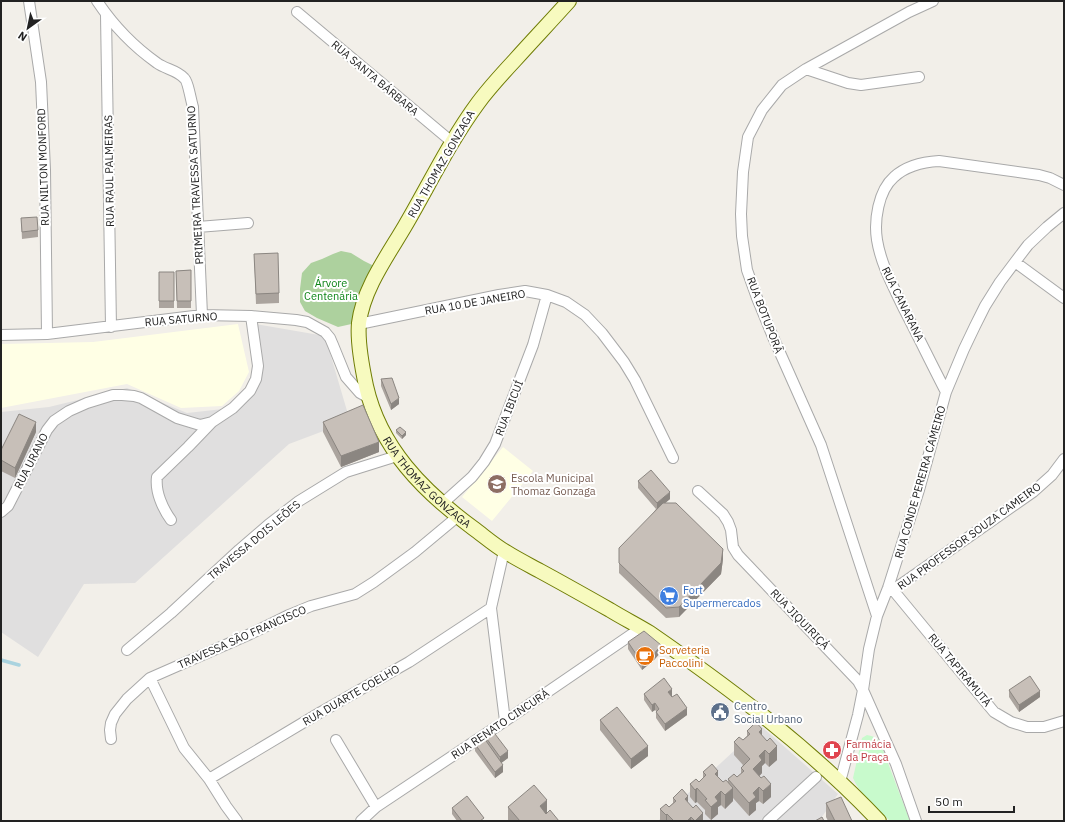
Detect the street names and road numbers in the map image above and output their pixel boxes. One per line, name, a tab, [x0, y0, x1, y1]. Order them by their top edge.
street label: RUA SANTA BÁRBARA	[328, 37, 422, 119]
street label: PRIMEIRA TRAVESSA SATURNO	[184, 105, 206, 265]
street label: RUA NILTON MONFORD	[34, 108, 52, 226]
street label: RUA THOMAZ GONZAGA	[404, 108, 478, 220]
street label: RUA RAUL PALMEIRAS	[101, 115, 117, 227]
street label: RUA CANARANA	[879, 264, 927, 344]
street label: RUA BOTUPORÃ	[744, 275, 786, 355]
street label: RUA 10 DE JANEIRO	[424, 286, 527, 318]
street label: RUA SATURNO	[144, 309, 218, 329]
street label: RUA IBICUÍ	[492, 378, 526, 438]
street label: RUA CONDE PEREIRA CAMEIRO	[891, 404, 949, 560]
street label: RUA URANO	[11, 430, 51, 491]
street label: RUA THOMAZ GONZAGA	[380, 434, 474, 531]
street label: RUA PROFESSOR SOUZA CAMEIRO	[895, 479, 1044, 593]
street label: TRAVESSA DOIS LEÕES	[205, 497, 303, 583]
street label: RUA JIQUIRIÇÁ	[768, 586, 832, 652]
street label: TRAVESSA SÃO FRANCISCO	[176, 602, 309, 672]
street label: RUA TAPIRAMUTÁ	[925, 631, 995, 709]
street label: RUA DUARTE COELHO	[300, 661, 402, 728]
street label: RUA RENATO CINCURÁ	[448, 686, 552, 762]

